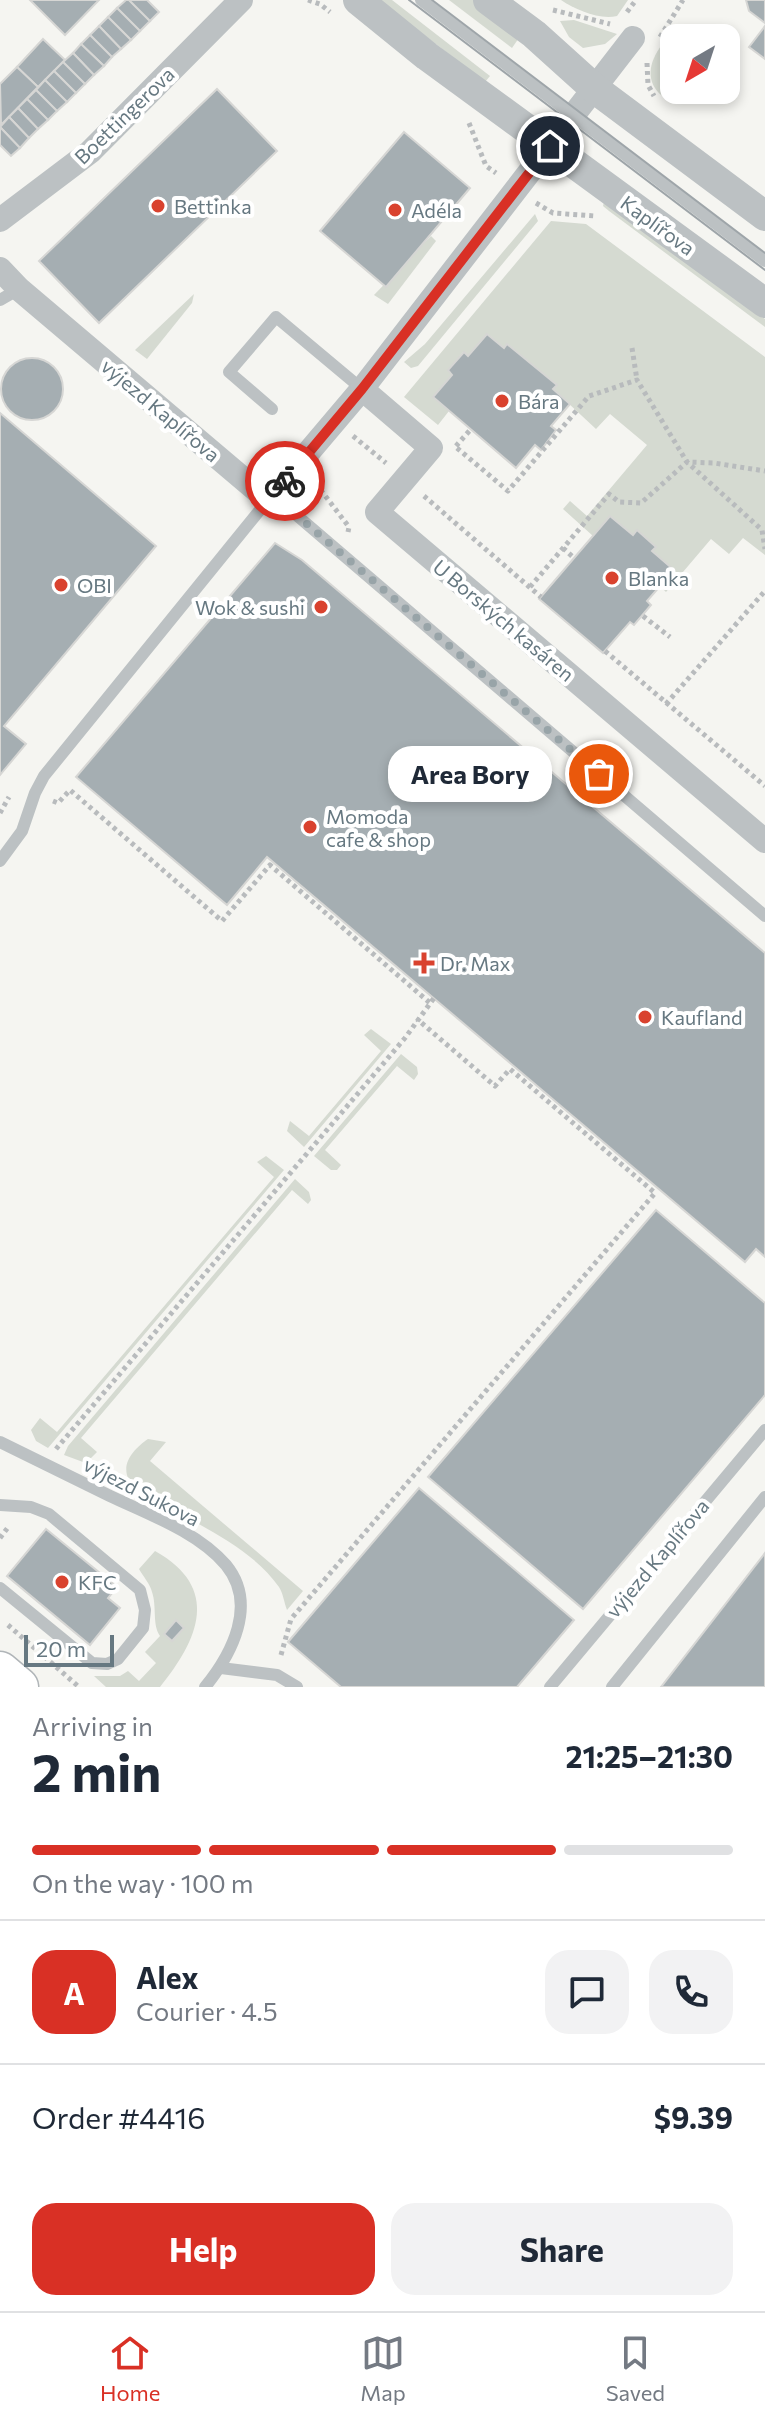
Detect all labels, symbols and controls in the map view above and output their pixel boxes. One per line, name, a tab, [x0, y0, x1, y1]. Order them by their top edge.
north arrow	[660, 24, 740, 104]
map controls	[660, 24, 740, 104]
street label: Boettingerova	[69, 61, 179, 169]
pin	[516, 112, 584, 180]
icon: home	[528, 124, 572, 168]
street label: Kaplířova	[616, 190, 700, 260]
place label: Bettinka	[174, 194, 252, 218]
marker: Bettinka	[149, 197, 167, 215]
place label: Adéla	[411, 198, 462, 222]
marker: Adéla	[386, 201, 404, 219]
street label: výjezd Kaplířova	[97, 353, 225, 467]
place label: Bára	[518, 389, 560, 413]
marker: Bára	[493, 392, 511, 410]
courier	[245, 441, 325, 521]
icon: bike	[263, 459, 307, 503]
street label: U Borských kasáren	[429, 554, 579, 686]
place label: Blanka	[628, 566, 689, 590]
marker: Blanka	[603, 569, 621, 587]
place label: OBI	[77, 573, 112, 597]
marker: OBI	[52, 576, 70, 594]
place label: Wok & sushi	[195, 595, 305, 619]
marker: Wok & sushi	[312, 598, 330, 616]
pin	[565, 740, 633, 808]
callout: Area Bory	[387, 746, 551, 802]
icon: bag	[577, 752, 621, 796]
text: Area Bory	[410, 758, 530, 789]
place label: Momoda cafe & shop	[326, 804, 431, 851]
marker: Momoda cafe & shop	[301, 818, 319, 836]
place label: Dr. Max	[440, 951, 511, 975]
marker: Dr. Max	[415, 954, 433, 972]
place label: Kaufland	[661, 1005, 743, 1029]
marker: Kaufland	[636, 1008, 654, 1026]
street label: výjezd Sukova	[80, 1451, 204, 1531]
street label: výjezd Kaplířova	[600, 1494, 714, 1622]
place label: KFC	[78, 1570, 117, 1594]
marker: KFC	[53, 1573, 71, 1591]
scale bar	[24, 1631, 114, 1667]
text: 20 m	[36, 1635, 86, 1662]
text: Arriving in	[32, 1710, 153, 1741]
text: 21:25–21:30	[565, 1737, 733, 1774]
text: 2 min	[32, 1739, 161, 1803]
text: On the way · 100 m	[32, 1867, 254, 1898]
button: chat	[545, 1950, 629, 2034]
button: phone	[649, 1950, 733, 2034]
text: Alex	[136, 1958, 199, 1995]
text: A	[63, 1974, 85, 2011]
text: Courier · 4.5	[136, 1995, 278, 2026]
text: Order #4416	[32, 2098, 205, 2135]
text: $9.39	[654, 2098, 733, 2135]
button: Help	[32, 2203, 375, 2295]
button: Share	[391, 2203, 733, 2295]
tab: Home	[100, 2331, 160, 2406]
tab: Map	[360, 2331, 406, 2406]
tab: Saved	[606, 2331, 665, 2406]

